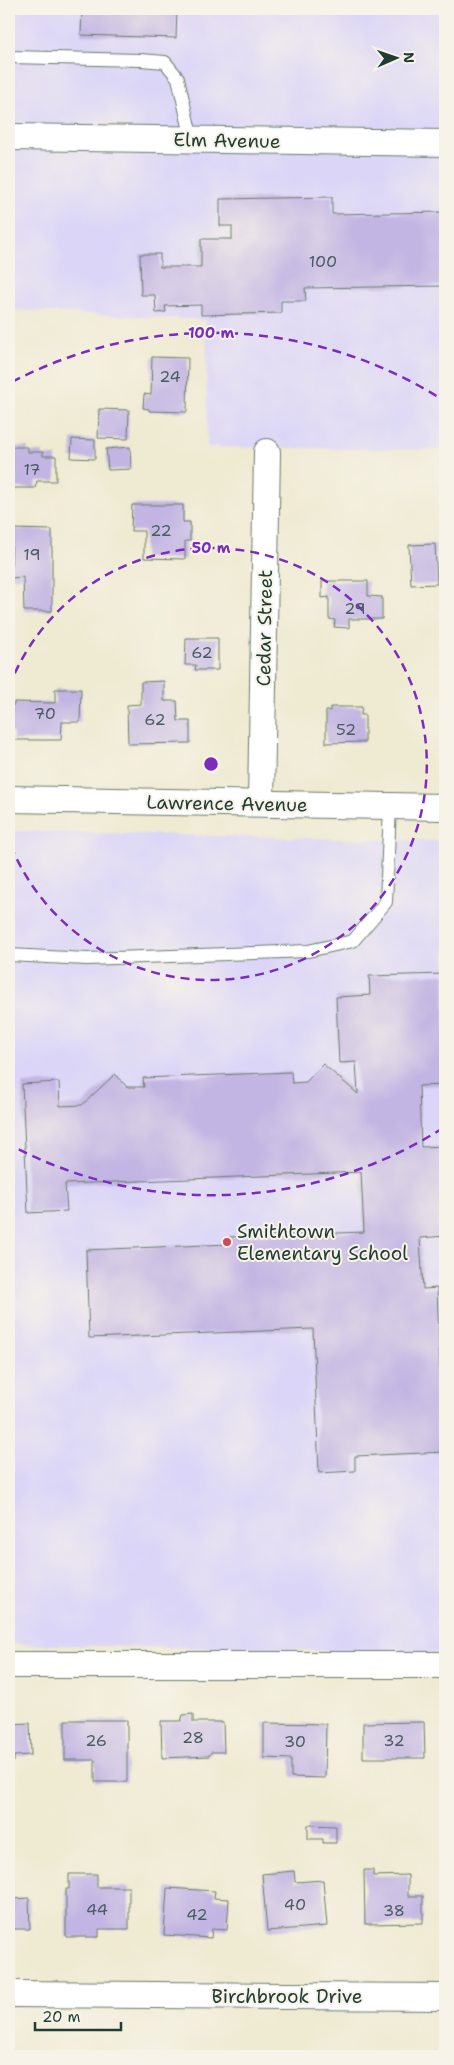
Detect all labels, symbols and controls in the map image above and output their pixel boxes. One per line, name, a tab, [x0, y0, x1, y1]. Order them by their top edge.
north arrow	[372, 32, 422, 82]
text: N	[400, 52, 418, 63]
street label: Elm Avenue	[173, 127, 281, 154]
house number: 100	[309, 251, 337, 272]
text: 100 m	[188, 323, 234, 343]
house number: 24	[159, 366, 181, 387]
house number: 17	[23, 459, 41, 480]
house number: 22	[150, 520, 172, 541]
text: 50 m	[192, 538, 231, 558]
house number: 19	[23, 544, 41, 565]
street label: Cedar Street	[251, 569, 278, 687]
house number: 29	[344, 598, 366, 619]
house number: 62	[191, 642, 213, 663]
house number: 70	[34, 703, 56, 724]
house number: 62	[144, 709, 166, 730]
house number: 52	[336, 719, 356, 740]
centre of rings	[202, 755, 220, 773]
street label: Lawrence Avenue	[146, 790, 308, 817]
place label: Smithtown Elementary School	[237, 1219, 408, 1266]
marker: Smithtown Elementary School	[221, 1236, 233, 1248]
house number: 28	[182, 1727, 204, 1748]
house number: 26	[85, 1730, 107, 1751]
house number: 32	[383, 1730, 405, 1751]
house number: 30	[284, 1731, 306, 1752]
house number: 40	[284, 1894, 306, 1915]
house number: 44	[86, 1899, 108, 1920]
house number: 38	[383, 1900, 405, 1921]
house number: 42	[186, 1904, 208, 1925]
street label: Birchbrook Drive	[211, 1984, 363, 2009]
scale bar	[35, 2000, 121, 2032]
text: 20 m	[42, 2007, 81, 2027]

